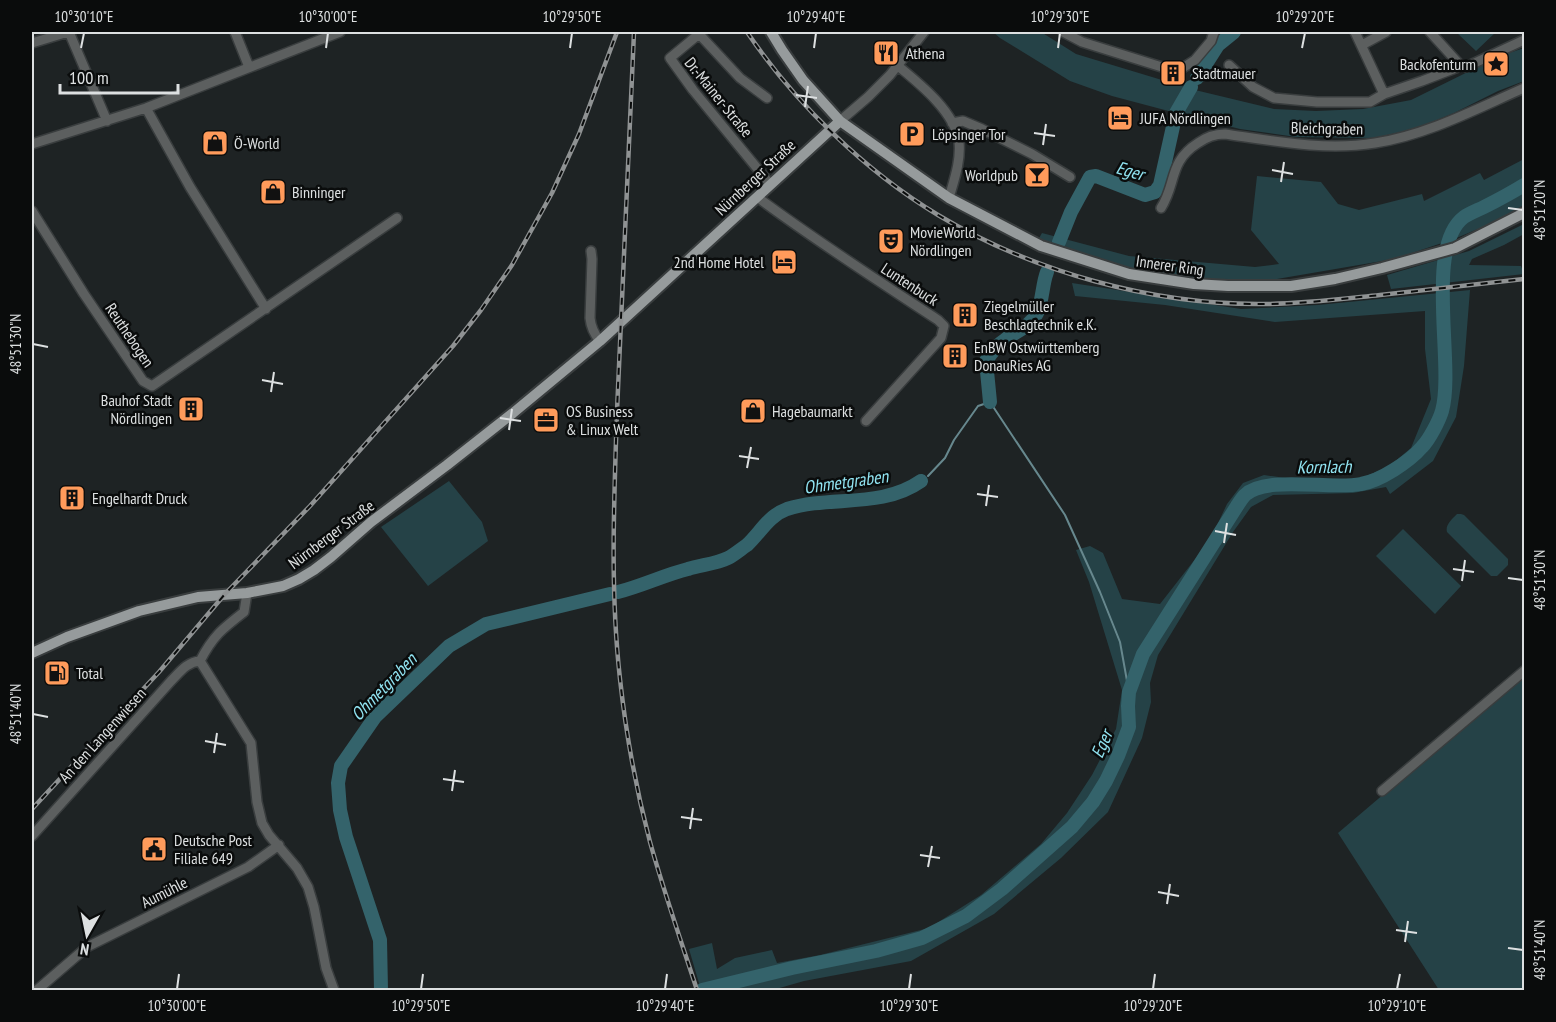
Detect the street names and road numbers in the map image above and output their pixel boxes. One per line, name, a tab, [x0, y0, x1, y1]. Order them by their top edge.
street label: Dr.-Mainer-Straße	[681, 53, 757, 141]
street label: Bleichgraben	[1291, 117, 1363, 139]
street label: Nürnberger Straße	[711, 135, 799, 219]
street label: Innerer Ring	[1135, 250, 1205, 280]
street label: Luntenbuck	[878, 258, 943, 310]
street label: Reuthebogen	[101, 299, 159, 371]
street label: Nürnberger Straße	[284, 495, 378, 573]
street label: An den Langenwiesen	[54, 683, 150, 787]
street label: Aumühle	[138, 872, 190, 912]

